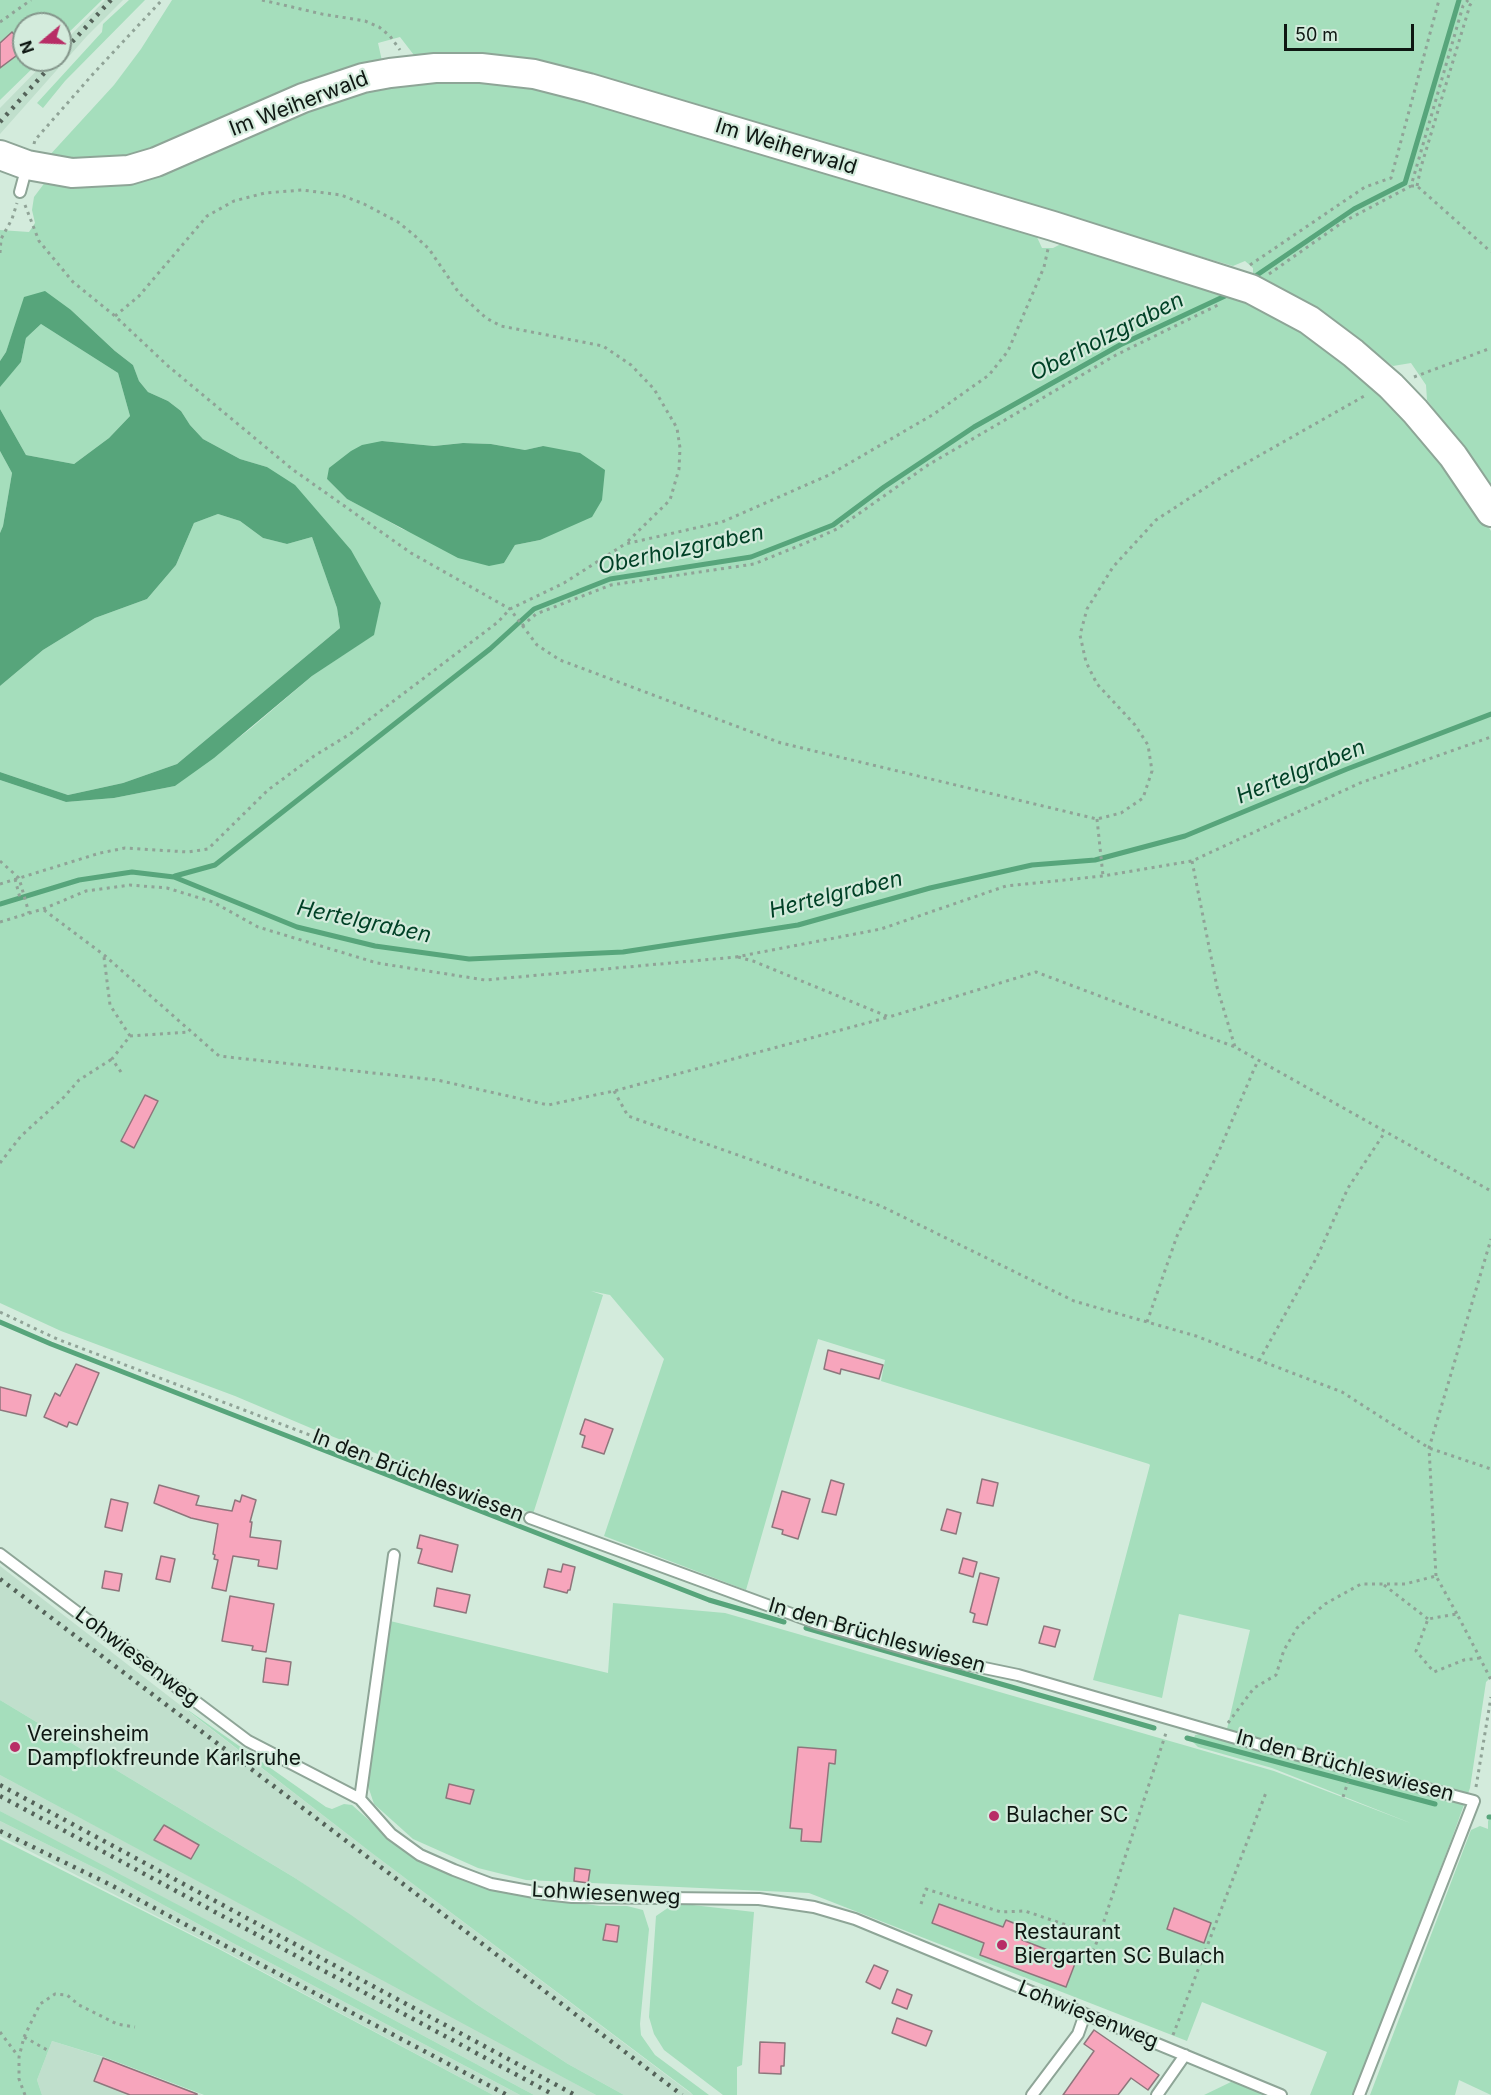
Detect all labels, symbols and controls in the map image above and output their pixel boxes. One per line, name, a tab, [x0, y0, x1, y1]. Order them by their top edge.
north arrow	[12, 12, 72, 72]
scale bar	[1287, 12, 1418, 50]
text: 50 m	[1295, 24, 1338, 45]
text: N	[15, 38, 38, 56]
street label: Im Weiherwald	[226, 66, 372, 142]
street label: Im Weiherwald	[712, 114, 860, 180]
water label: Oberholzgraben	[1026, 287, 1188, 387]
water label: Oberholzgraben	[596, 520, 766, 580]
water label: Hertelgraben	[1233, 734, 1369, 810]
water label: Hertelgraben	[766, 866, 906, 924]
water label: Hertelgraben	[294, 895, 434, 949]
street label: In den Brüchleswiesen	[309, 1424, 527, 1528]
street label: In den Brüchleswiesen	[766, 1593, 988, 1679]
street label: Lohwiesenweg	[70, 1602, 204, 1712]
place label: Vereinsheim Dampflokfreunde Karlsruhe	[27, 1722, 301, 1772]
street label: In den Brüchleswiesen	[1233, 1725, 1457, 1807]
marker: Vereinsheim Dampflokfreunde Karlsruhe	[8, 1740, 22, 1754]
place label: Bulacher SC	[1006, 1803, 1128, 1829]
marker: Bulacher SC	[987, 1809, 1001, 1823]
street label: Lohwiesenweg	[531, 1878, 681, 1910]
place label: Restaurant Biergarten SC Bulach	[1014, 1920, 1225, 1970]
marker: Restaurant Biergarten SC Bulach	[995, 1938, 1009, 1952]
street label: Lohwiesenweg	[1014, 1975, 1162, 2055]

